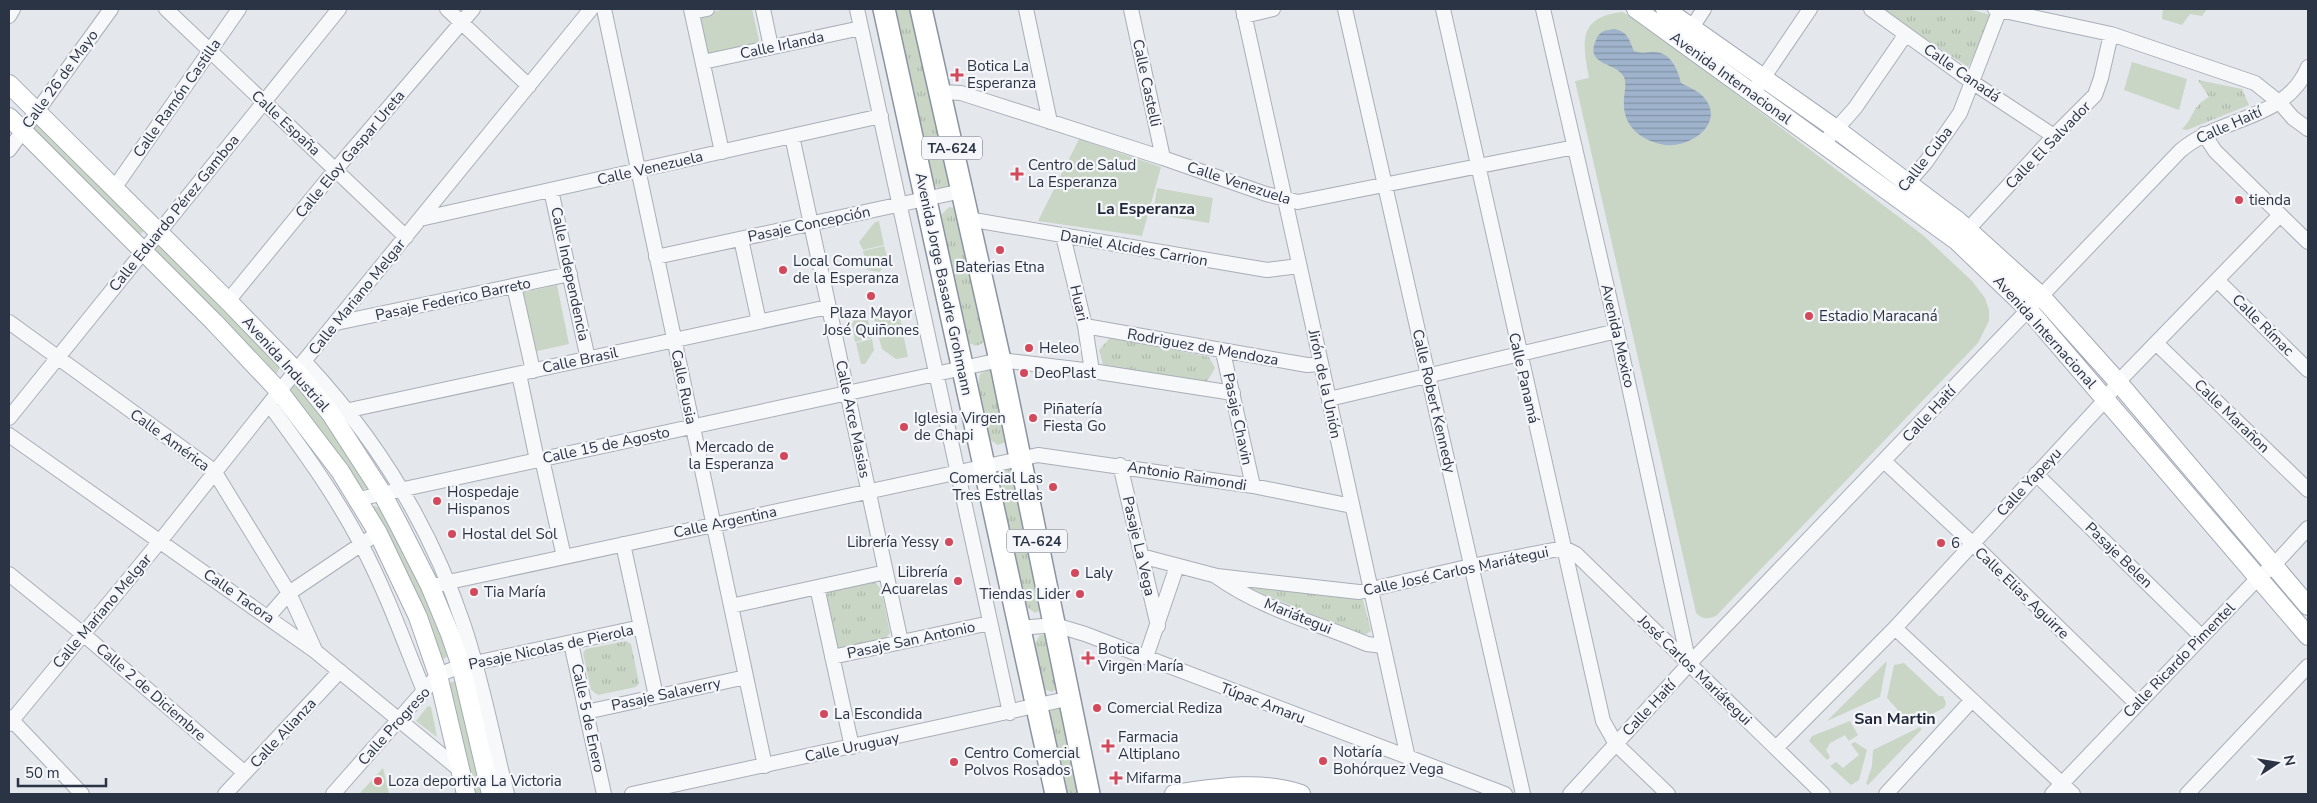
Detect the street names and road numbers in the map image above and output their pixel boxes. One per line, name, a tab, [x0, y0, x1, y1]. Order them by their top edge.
street label: Calle 26 de Mayo	[17, 26, 103, 132]
street label: Calle Irlanda	[738, 26, 826, 64]
street label: Avenida Internacional	[1666, 27, 1796, 129]
street label: Calle Ramón Castilla	[129, 35, 225, 161]
street label: Calle Castelli	[1128, 37, 1166, 129]
street label: Calle Canadá	[1920, 39, 2004, 107]
street label: Calle España	[247, 86, 325, 160]
street label: Calle Eloy Gaspar Ureta	[291, 86, 409, 222]
street label: Calle El Salvador	[2001, 96, 2096, 193]
street label: Calle Haití	[2193, 101, 2266, 148]
street label: Callle Cuba	[1893, 122, 1957, 196]
street label: Calle Eduardo Pérez Gamboa	[104, 130, 244, 296]
road number: TA-624	[922, 136, 982, 160]
street label: Calle Venezuela	[595, 146, 705, 190]
street label: Calle Venezuela	[1185, 157, 1293, 209]
street label: Avenida Jorge Basadre Grohmann	[911, 171, 977, 397]
street label: Pasaje Concepción	[746, 201, 872, 247]
street label: Calle Independencia	[546, 205, 594, 343]
street label: Daniel Alcides Carrion	[1059, 225, 1209, 271]
street label: Calle Mariano Melgar	[304, 234, 410, 359]
street label: Avenida Internacional	[1989, 271, 2102, 393]
street label: Pasaje Federico Barreto	[373, 273, 533, 325]
street label: Avenida Mexico	[1596, 282, 1640, 390]
street label: Huari	[1065, 283, 1093, 323]
street label: Calle Rímac	[2228, 290, 2298, 360]
street label: Avenida Industrial	[238, 312, 335, 416]
street label: Rodriguez de Mendoza	[1126, 324, 1280, 370]
street label: Jirón de la Unión	[1303, 327, 1346, 440]
street label: Calle Robert Kennedy	[1408, 327, 1460, 475]
street label: Calle Panamá	[1504, 331, 1544, 425]
street label: Calle Brasil	[540, 342, 620, 378]
street label: Calle Rusia	[666, 348, 702, 426]
street label: Calle Arce Masias	[831, 358, 875, 480]
street label: Pasaje Chavin	[1218, 371, 1258, 467]
street label: Calle Marañon	[2190, 375, 2274, 457]
street label: Calle Haití	[1898, 380, 1961, 446]
street label: Calle América	[126, 404, 214, 476]
street label: Calle 15 de Agosto	[541, 422, 671, 468]
street label: Calle Yapeyu	[1992, 443, 2066, 521]
street label: Antonio Raimondi	[1126, 457, 1248, 495]
street label: Pasaje La Vega	[1118, 494, 1160, 598]
street label: Calle Argentina	[671, 501, 779, 543]
street label: Pasaje Belen	[2081, 518, 2157, 592]
road number: TA-624	[1007, 530, 1067, 552]
street label: Calle José Carlos Mariátegui	[1361, 542, 1551, 600]
street label: Calle Elias Aguirre	[1970, 543, 2074, 643]
street label: Calle Mariano Melgar	[48, 549, 156, 673]
street label: Calle Tacora	[199, 564, 279, 628]
street label: Mariátegui	[1261, 593, 1335, 639]
street label: Calle Ricardo Pimentel	[2119, 598, 2240, 722]
street label: José Carlos Mariátegui	[1633, 610, 1756, 730]
street label: Pasaje San Antonio	[845, 617, 977, 663]
street label: Pasaje Nicolas de Pierola	[467, 620, 635, 674]
street label: Calle 2 de Diciembre	[92, 639, 210, 745]
street label: Calle 5 de Enero	[567, 662, 609, 774]
street label: Pasaje Salaverry	[609, 673, 723, 715]
street label: Calle Haití	[1618, 674, 1681, 740]
street label: Túpac Amaru	[1218, 678, 1308, 728]
street label: Calle Progreso	[353, 683, 435, 769]
street label: Calle Alianza	[245, 694, 321, 772]
street label: Calle Uruguay	[803, 727, 901, 767]

